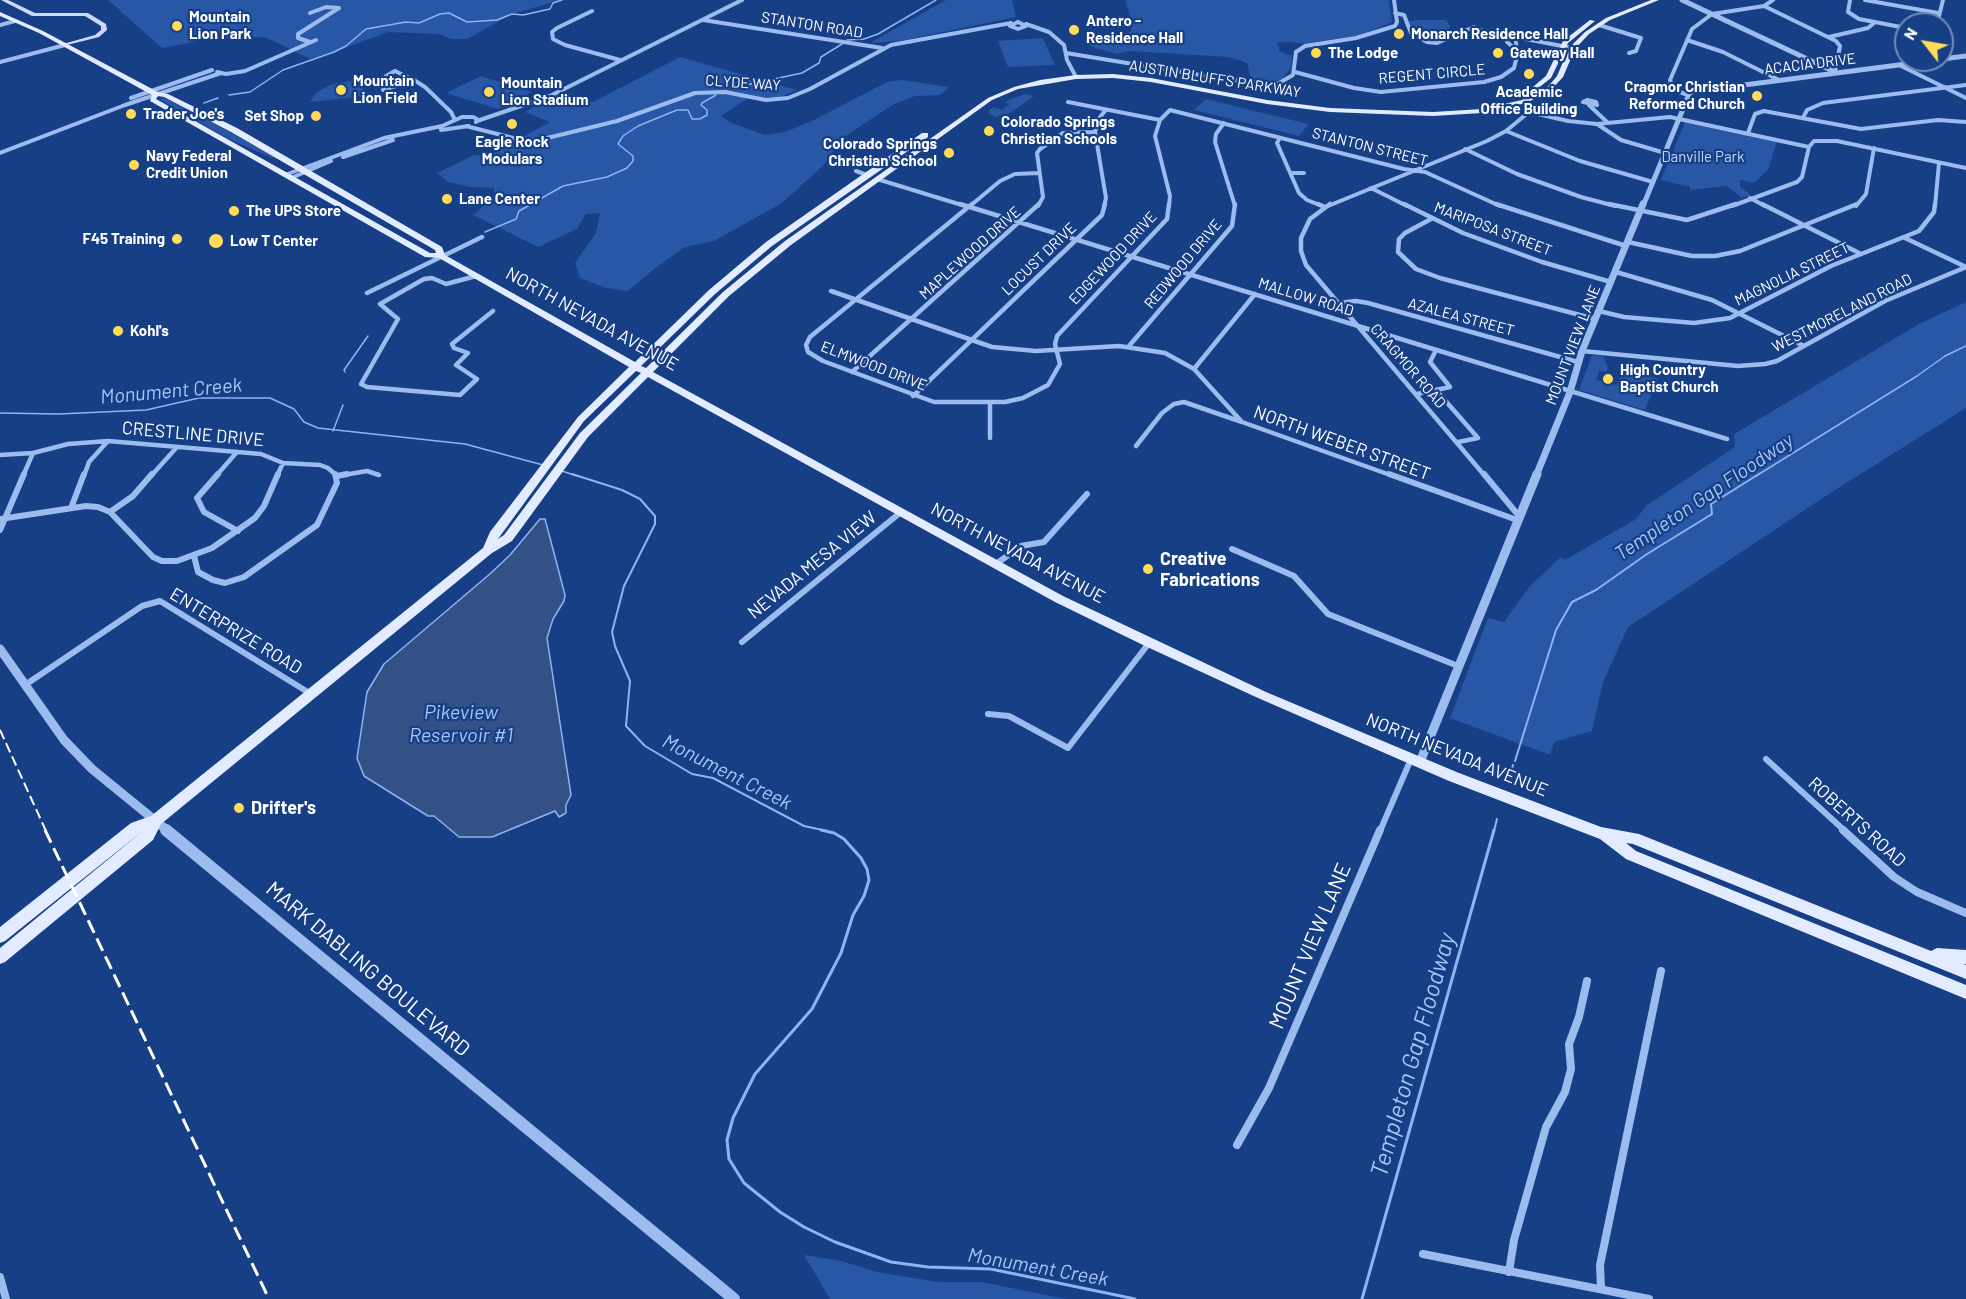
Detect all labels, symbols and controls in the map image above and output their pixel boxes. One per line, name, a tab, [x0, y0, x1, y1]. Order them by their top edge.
place label: Mountain Lion Park	[189, 8, 251, 43]
street label: STANTON ROAD	[760, 8, 864, 42]
place label: Antero - Residence Hall	[1086, 12, 1183, 47]
north arrow	[1894, 12, 1954, 72]
marker: Mountain Lion Park	[170, 19, 184, 33]
marker: Antero - Residence Hall	[1067, 23, 1081, 37]
text: N	[1899, 24, 1921, 43]
place label: Monarch Residence Hall	[1411, 25, 1568, 43]
marker: Monarch Residence Hall	[1392, 27, 1406, 41]
place label: The Lodge	[1328, 44, 1398, 62]
place label: Gateway Hall	[1510, 44, 1595, 62]
marker: The Lodge	[1309, 46, 1323, 60]
marker: Gateway Hall	[1491, 46, 1505, 60]
street label: ACACIA DRIVE	[1763, 49, 1857, 79]
street label: AUSTIN BLUFFS PARKWAY	[1128, 57, 1302, 101]
street label: REGENT CIRCLE	[1378, 60, 1486, 88]
marker: Academic Office Building	[1522, 67, 1536, 81]
street label: CLYDE WAY	[705, 71, 781, 95]
place label: Mountain Lion Field	[353, 72, 418, 107]
place label: Mountain Lion Stadium	[501, 74, 589, 109]
place label: Cragmor Christian Reformed Church	[1624, 78, 1745, 113]
marker: Mountain Lion Field	[334, 83, 348, 97]
place label: Academic Office Building	[1481, 83, 1577, 118]
marker: Mountain Lion Stadium	[482, 85, 496, 99]
marker: Cragmor Christian Reformed Church	[1750, 89, 1764, 103]
place label: Trader Joe's	[143, 105, 224, 123]
marker: Trader Joe's	[124, 107, 138, 121]
place label: Set Shop	[244, 107, 304, 125]
marker: Set Shop	[309, 109, 323, 123]
place label: Colorado Springs Christian Schools	[1001, 113, 1117, 148]
marker: Eagle Rock Modulars	[505, 117, 519, 131]
marker: Colorado Springs Christian Schools	[982, 124, 996, 138]
street label: STANTON STREET	[1310, 124, 1430, 170]
place label: Eagle Rock Modulars	[475, 133, 549, 168]
place label: Colorado Springs Christian School	[823, 135, 937, 170]
marker: Colorado Springs Christian School	[942, 146, 956, 160]
place label: Navy Federal Credit Union	[146, 147, 232, 182]
park label: Danville Park	[1661, 148, 1745, 166]
marker: Navy Federal Credit Union	[127, 158, 141, 172]
place label: Lane Center	[459, 190, 540, 208]
marker: Lane Center	[440, 192, 454, 206]
street label: MARIPOSA STREET	[1432, 198, 1554, 260]
place label: The UPS Store	[246, 202, 341, 220]
street label: MAPLEWOOD DRIVE	[916, 203, 1024, 303]
marker: The UPS Store	[227, 204, 241, 218]
street label: EDGEWOOD DRIVE	[1065, 208, 1161, 308]
street label: REDWOOD DRIVE	[1140, 216, 1226, 312]
street label: LOCUST DRIVE	[998, 219, 1080, 299]
place label: F45 Training	[83, 230, 165, 248]
marker: F45 Training	[170, 232, 184, 246]
marker: Low T Center	[207, 232, 225, 250]
place label: Low T Center	[230, 232, 318, 250]
street label: MAGNOLIA STREET	[1732, 238, 1852, 310]
street label: NORTH NEVADA AVENUE	[502, 262, 682, 376]
street label: WESTMORELAND ROAD	[1769, 270, 1915, 356]
street label: MALLOW ROAD	[1256, 274, 1356, 320]
street label: MOUNT VIEW LANE	[1542, 283, 1604, 407]
street label: AZALEA STREET	[1406, 294, 1516, 340]
street label: CRAGMOR ROAD	[1366, 320, 1450, 412]
place label: Kohl's	[130, 322, 169, 340]
marker: Kohl's	[111, 324, 125, 338]
street label: ELMWOOD DRIVE	[818, 338, 930, 394]
place label: High Country Baptist Church	[1620, 361, 1719, 396]
marker: High Country Baptist Church	[1601, 372, 1615, 386]
water label: Monument Creek	[99, 373, 243, 409]
street label: NORTH WEBER STREET	[1251, 401, 1433, 485]
street label: CRESTLINE DRIVE	[121, 417, 265, 451]
water label: Templeton Gap Floodway	[1610, 428, 1798, 566]
street label: NORTH NEVADA AVENUE	[927, 498, 1109, 608]
street label: NEVADA MESA VIEW	[743, 507, 881, 623]
place label: Creative Fabrications	[1160, 548, 1260, 590]
marker: Creative Fabrications	[1141, 562, 1155, 576]
street label: ENTERPRIZE ROAD	[166, 583, 306, 679]
water label: Pikeview Reservoir #1	[409, 700, 513, 747]
street label: NORTH NEVADA AVENUE	[1363, 709, 1551, 801]
water label: Monument Creek	[658, 729, 796, 815]
street label: ROBERTS ROAD	[1804, 773, 1910, 871]
place label: Drifter's	[251, 797, 316, 819]
marker: Drifter's	[232, 801, 246, 815]
street label: MOUNT VIEW LANE	[1264, 859, 1356, 1033]
street label: MARK DABLING BOULEVARD	[261, 876, 475, 1062]
water label: Templeton Gap Floodway	[1364, 930, 1462, 1180]
water label: Monument Creek	[966, 1243, 1110, 1291]

